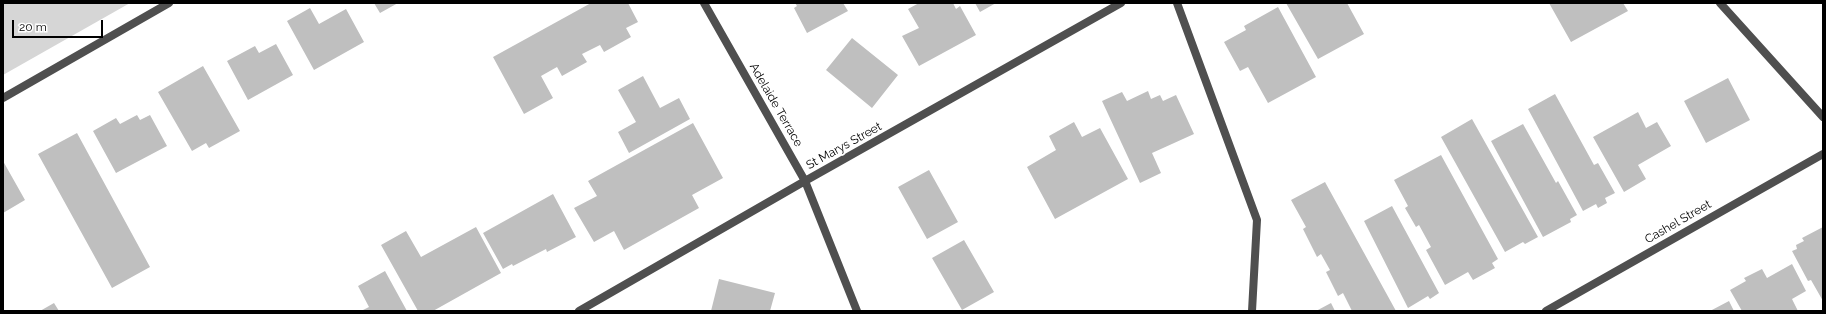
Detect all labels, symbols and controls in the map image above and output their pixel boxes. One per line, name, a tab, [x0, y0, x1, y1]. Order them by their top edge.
scale bar	[14, 12, 105, 38]
text: 20 m	[19, 20, 47, 34]
street label: Adelaide Terrace	[746, 61, 806, 149]
street label: St Marys Street	[804, 119, 884, 173]
street label: Cashel Street	[1642, 197, 1714, 247]

